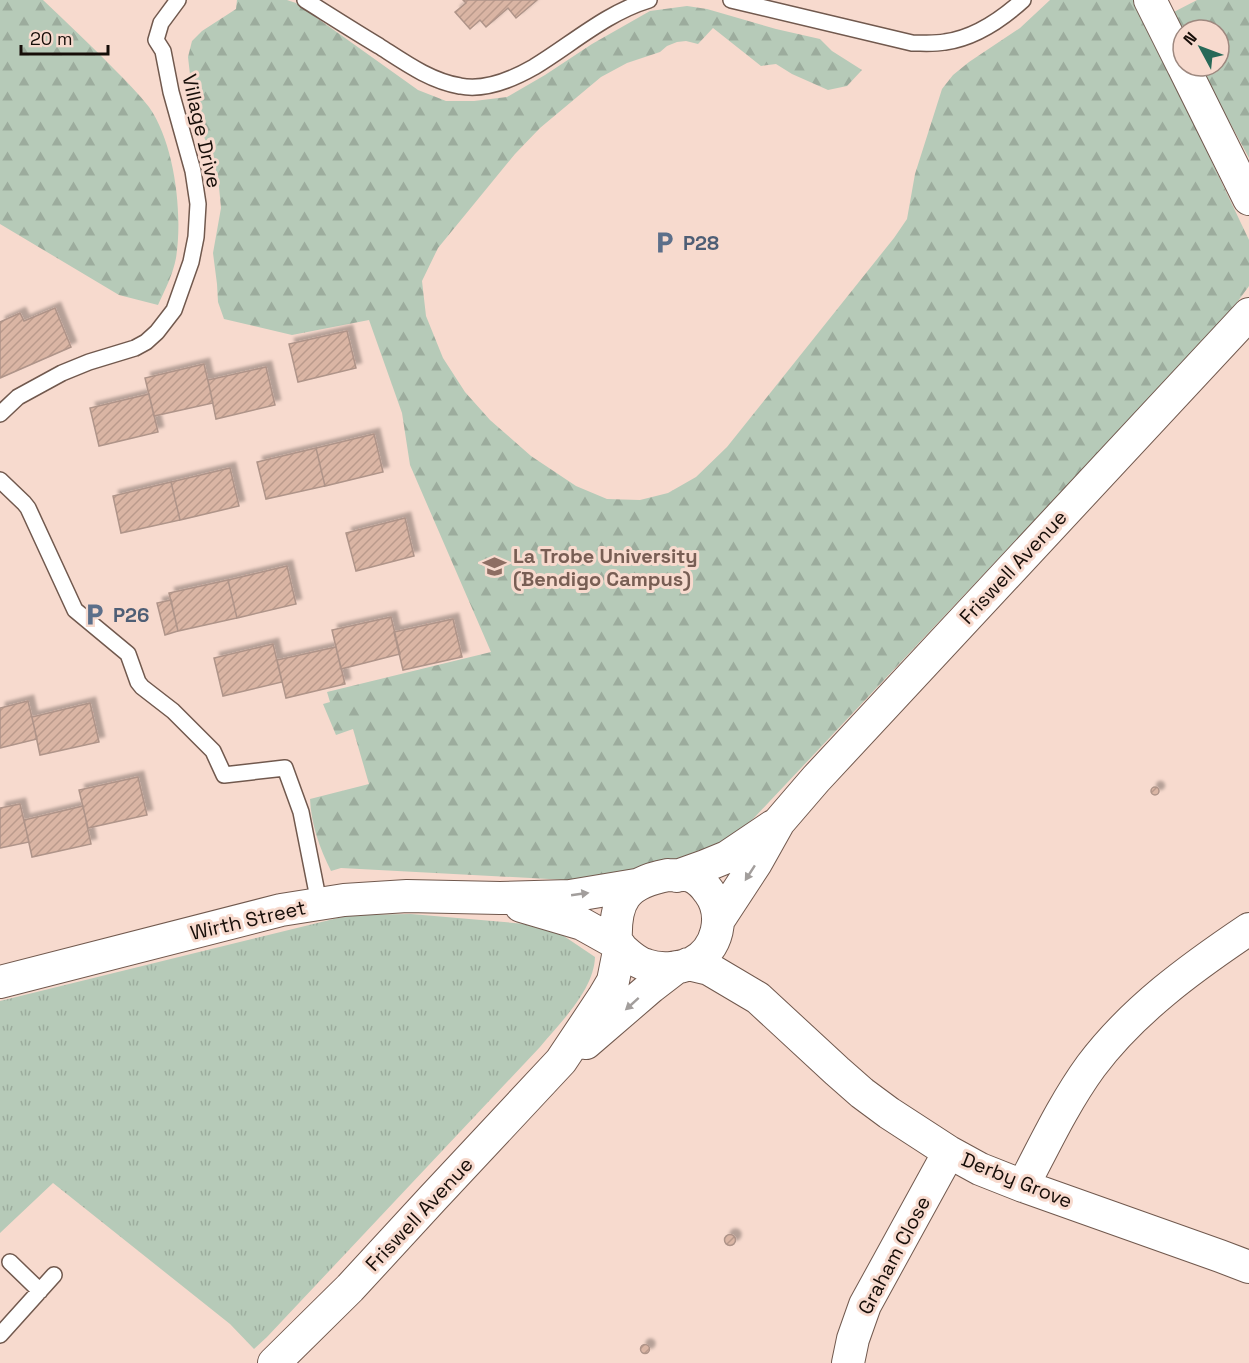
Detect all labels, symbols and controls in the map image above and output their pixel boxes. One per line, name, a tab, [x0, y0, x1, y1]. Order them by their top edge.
scale bar	[21, 18, 108, 56]
north arrow	[1171, 18, 1231, 78]
text: 20 m	[30, 27, 73, 50]
text: N	[1179, 28, 1202, 49]
street label: Village Drive	[176, 72, 228, 190]
parking icon: P28	[652, 230, 678, 256]
place label: P28	[683, 230, 719, 256]
street label: Friswell Avenue	[954, 505, 1072, 629]
place label: La Trobe University (Bendigo Campus)	[513, 543, 698, 592]
school or university icon: La Trobe University (Bendigo Campus)	[482, 554, 508, 580]
parking icon: P26	[82, 602, 108, 628]
place label: P26	[113, 602, 149, 628]
one-way arrow	[745, 865, 756, 881]
one-way arrow	[570, 890, 589, 899]
street label: Wirth Street	[188, 894, 308, 946]
one-way arrow	[625, 997, 640, 1010]
street label: Derby Grove	[958, 1146, 1076, 1214]
street label: Friswell Avenue	[360, 1152, 478, 1276]
street label: Graham Close	[852, 1191, 936, 1319]

